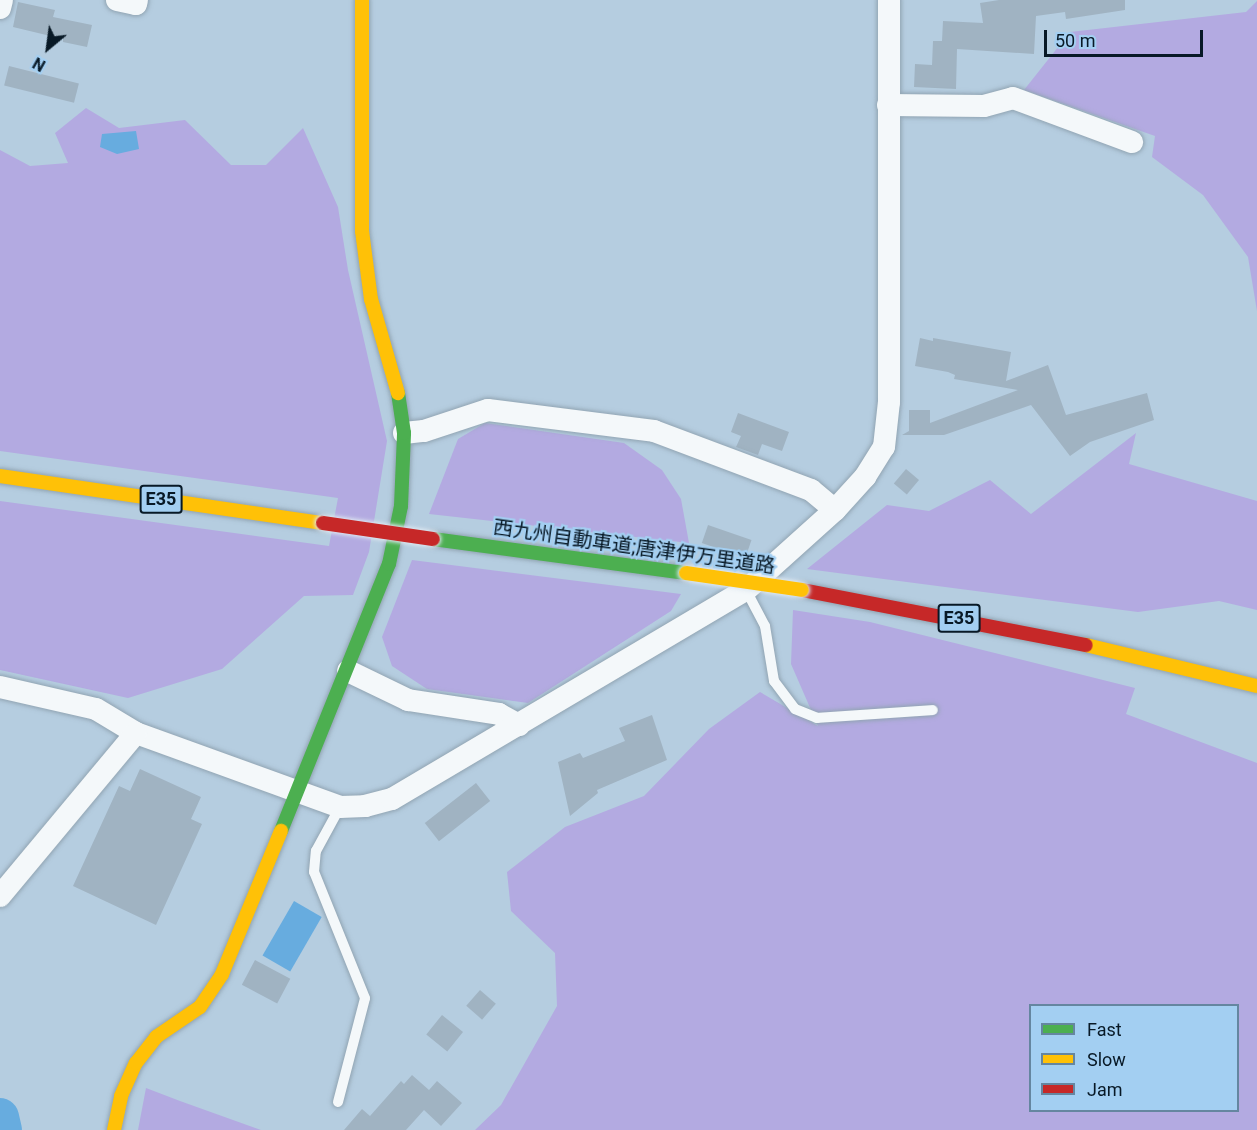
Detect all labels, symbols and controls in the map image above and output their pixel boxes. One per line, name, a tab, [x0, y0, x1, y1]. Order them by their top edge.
north arrow	[18, 18, 78, 78]
scale bar	[1047, 18, 1206, 56]
text: 50 m	[1055, 30, 1095, 51]
text: N	[29, 53, 49, 75]
road number: E35	[138, 484, 184, 514]
street label: 西九州自動車道;唐津伊万里道路	[492, 515, 776, 579]
road number: E35	[936, 603, 982, 633]
legend	[1029, 1004, 1239, 1112]
text: Fast	[1087, 1019, 1122, 1040]
text: Slow	[1087, 1049, 1126, 1070]
text: Jam	[1087, 1079, 1123, 1100]

